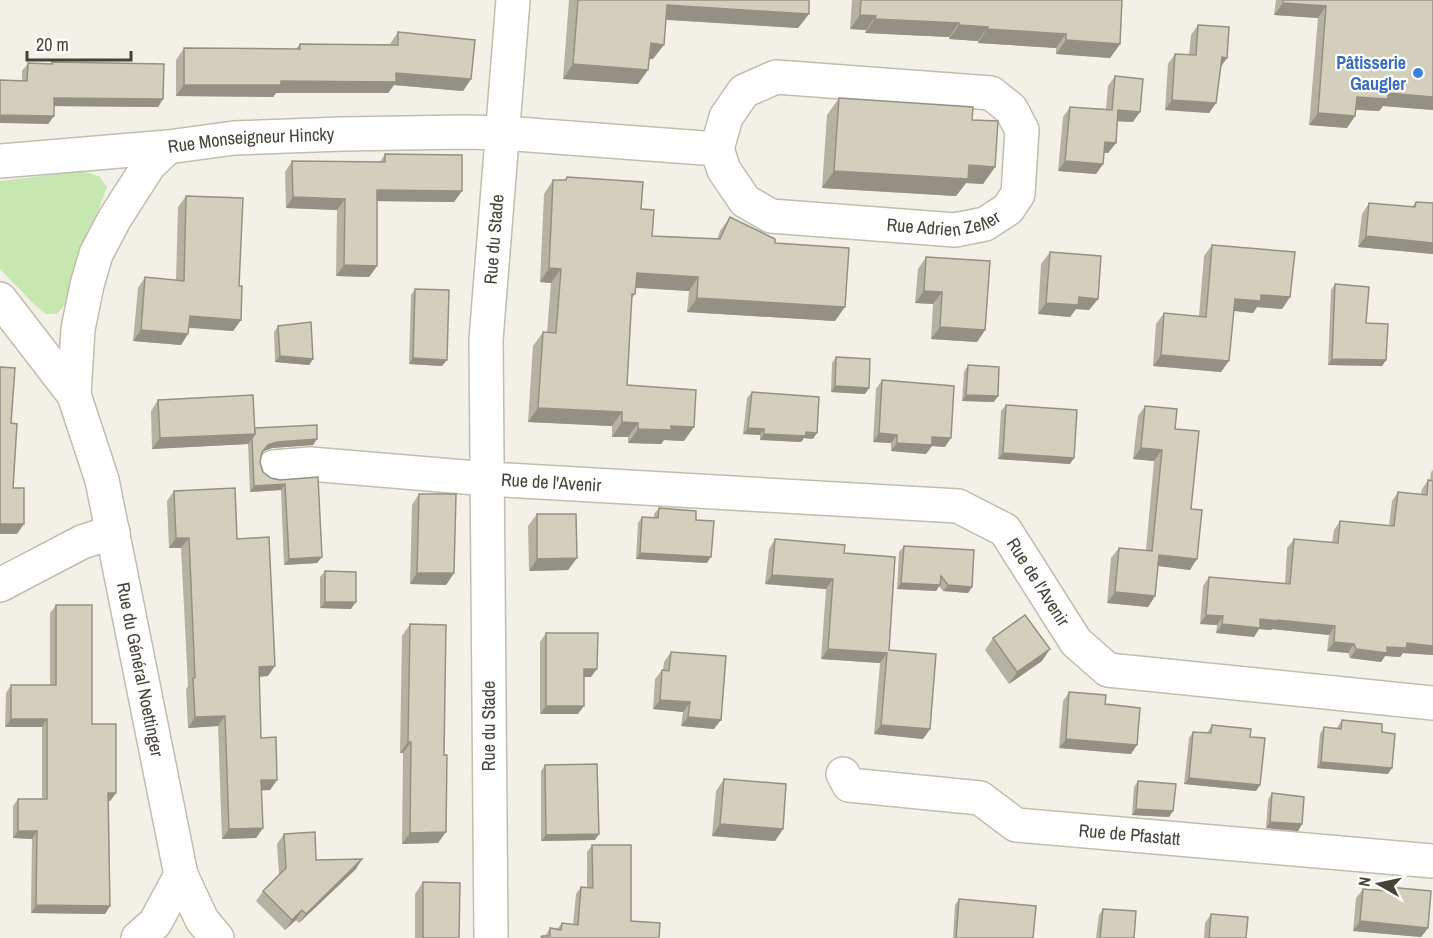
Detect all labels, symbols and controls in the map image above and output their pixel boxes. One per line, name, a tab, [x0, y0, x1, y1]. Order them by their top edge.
scale bar	[27, 24, 130, 62]
text: 20 m	[36, 32, 69, 57]
place label: Pâtisserie Gaugler	[1336, 50, 1406, 96]
marker: Pâtisserie Gaugler	[1411, 66, 1425, 80]
street label: Rue Monseigneur Hincky	[166, 121, 335, 159]
street label: Rue du Stade	[477, 193, 510, 285]
street label: Rue Adrien Zeller	[886, 204, 1005, 242]
street label: Rue de l'Avenir	[500, 467, 602, 497]
street label: Rue de l'Avenir	[1001, 533, 1076, 631]
street label: Rue du Général Noettinger	[111, 580, 170, 759]
street label: Rue du Stade	[476, 681, 501, 771]
street label: Rue de Pfastatt	[1078, 817, 1181, 851]
north arrow	[1349, 854, 1409, 914]
text: N	[1353, 875, 1376, 888]

